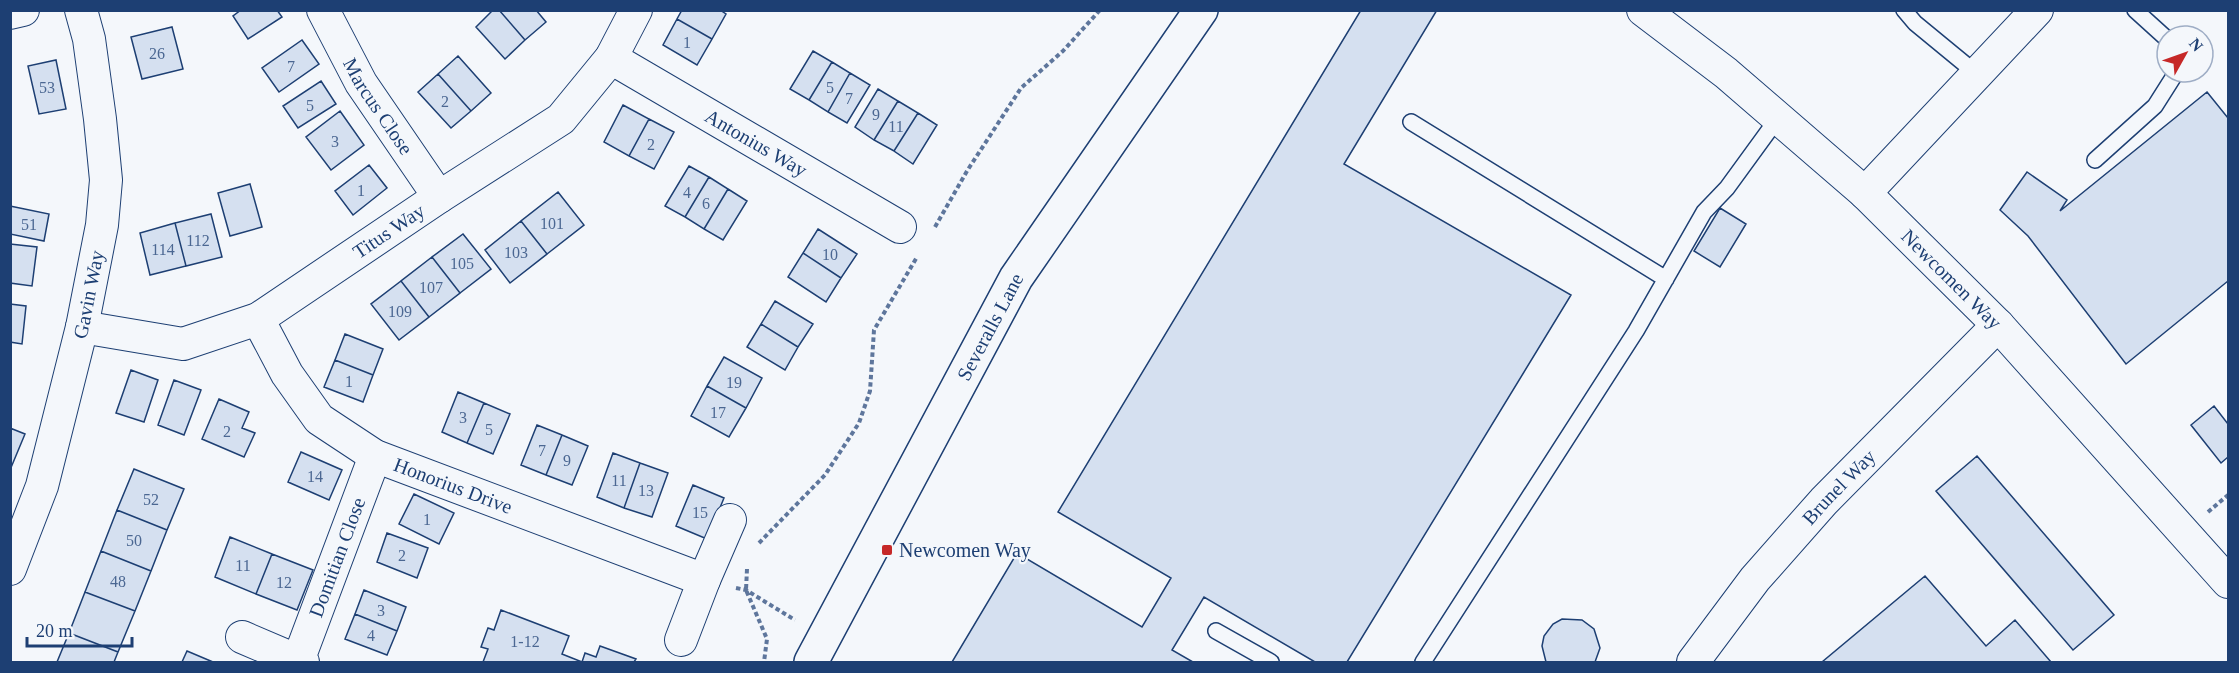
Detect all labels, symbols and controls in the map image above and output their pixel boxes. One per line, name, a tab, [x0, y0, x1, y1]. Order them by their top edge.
north arrow	[2155, 24, 2215, 84]
house number: 1	[683, 34, 691, 51]
text: N	[2186, 35, 2207, 55]
house number: 26	[149, 45, 165, 62]
street label: Marcus Close	[339, 54, 418, 159]
house number: 7	[287, 58, 295, 75]
house number: 53	[39, 79, 55, 96]
house number: 5	[826, 79, 834, 96]
house number: 7	[845, 90, 853, 107]
house number: 2	[441, 93, 449, 110]
house number: 5	[306, 97, 314, 114]
street label: Antonius Way	[701, 104, 811, 182]
house number: 9	[872, 106, 880, 123]
house number: 11	[888, 118, 904, 135]
house number: 3	[331, 133, 339, 150]
house number: 2	[647, 136, 655, 153]
house number: 1	[357, 182, 365, 199]
house number: 4	[683, 184, 691, 201]
house number: 6	[702, 195, 710, 212]
street label: Titus Way	[349, 199, 429, 263]
house number: 101	[540, 215, 564, 232]
house number: 51	[21, 216, 37, 233]
street label: Newcomen Way	[1897, 225, 2006, 334]
house number: 112	[186, 232, 210, 249]
house number: 114	[151, 241, 175, 258]
house number: 103	[504, 244, 528, 261]
house number: 10	[822, 246, 838, 263]
street label: Gavin Way	[68, 248, 109, 341]
house number: 105	[450, 255, 474, 272]
street label: Severalls Lane	[952, 269, 1028, 384]
house number: 107	[419, 279, 443, 296]
house number: 109	[388, 303, 412, 320]
house number: 1	[345, 373, 353, 390]
house number: 19	[726, 374, 742, 391]
house number: 17	[710, 404, 726, 421]
house number: 3	[459, 409, 467, 426]
house number: 5	[485, 421, 493, 438]
house number: 2	[223, 423, 231, 440]
house number: 7	[538, 442, 546, 459]
street label: Brunel Way	[1798, 445, 1880, 529]
house number: 9	[563, 452, 571, 469]
street label: Honorius Drive	[391, 453, 516, 518]
house number: 14	[307, 468, 323, 485]
house number: 11	[611, 472, 627, 489]
house number: 13	[638, 482, 654, 499]
house number: 52	[143, 491, 159, 508]
street label: Domitian Close	[305, 494, 370, 620]
house number: 15	[692, 504, 708, 521]
house number: 1	[423, 511, 431, 528]
house number: 50	[126, 532, 142, 549]
place label: Newcomen Way	[899, 539, 1031, 562]
marker: Newcomen Way	[880, 543, 894, 557]
house number: 2	[398, 547, 406, 564]
house number: 11	[235, 557, 251, 574]
house number: 48	[110, 573, 126, 590]
house number: 12	[276, 574, 292, 591]
house number: 3	[377, 602, 385, 619]
scale bar	[27, 610, 132, 648]
text: 20 m	[36, 621, 73, 641]
house number: 4	[367, 627, 375, 644]
house number: 1-12	[510, 633, 540, 650]

